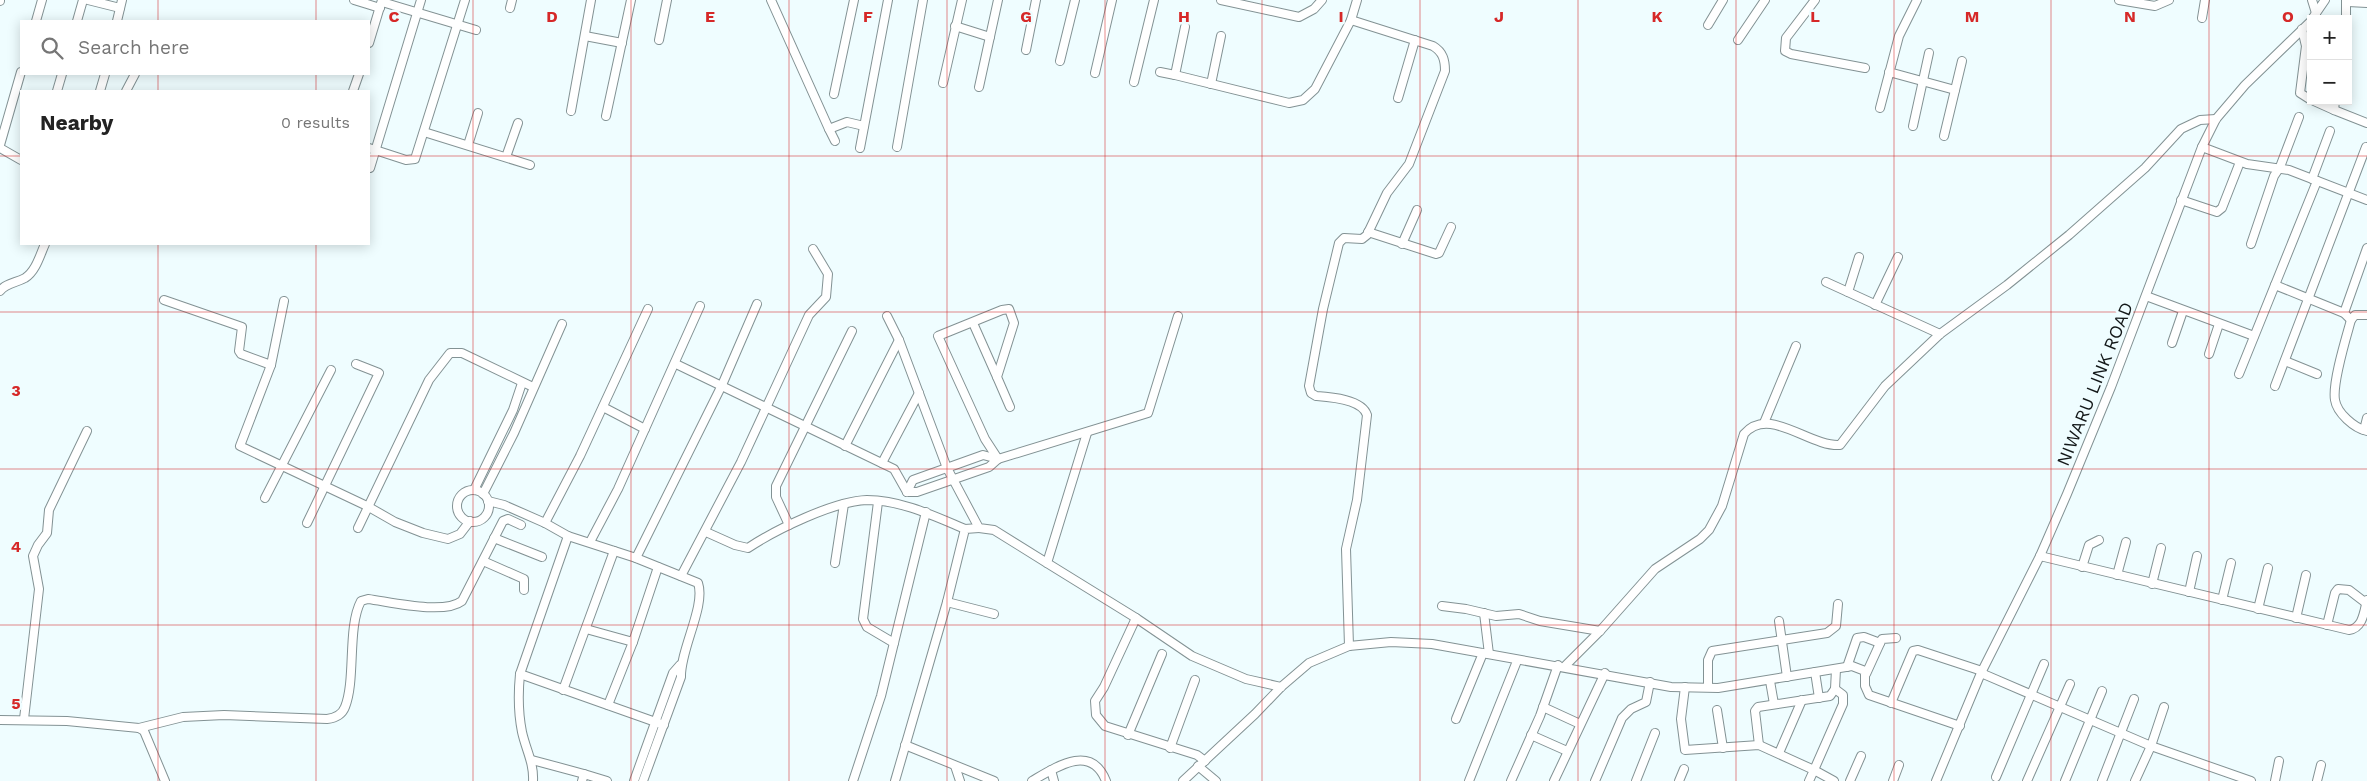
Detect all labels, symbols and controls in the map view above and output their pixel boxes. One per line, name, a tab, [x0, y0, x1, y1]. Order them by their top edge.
text: C	[389, 7, 400, 26]
text: D	[546, 7, 558, 26]
text: E	[705, 7, 715, 26]
text: F	[863, 7, 873, 26]
text: G	[1020, 7, 1032, 26]
text: H	[1178, 7, 1190, 26]
text: I	[1338, 7, 1344, 26]
text: J	[1494, 7, 1504, 26]
text: K	[1651, 7, 1663, 26]
text: L	[1810, 7, 1820, 26]
text: M	[1965, 7, 1979, 26]
text: N	[2124, 7, 2136, 26]
text: O	[2282, 7, 2294, 26]
map controls	[2307, 15, 2352, 105]
button: +	[2307, 15, 2352, 60]
search box	[20, 20, 370, 75]
icon: search	[38, 34, 66, 62]
text: Search here	[78, 36, 189, 59]
button: −	[2307, 60, 2352, 105]
text: Nearby	[40, 110, 113, 135]
text: 0 results	[281, 113, 350, 132]
street label: NIWARU LINK ROAD	[2052, 299, 2137, 469]
text: 3	[11, 381, 21, 400]
text: 4	[11, 537, 21, 556]
text: 5	[11, 694, 21, 713]

